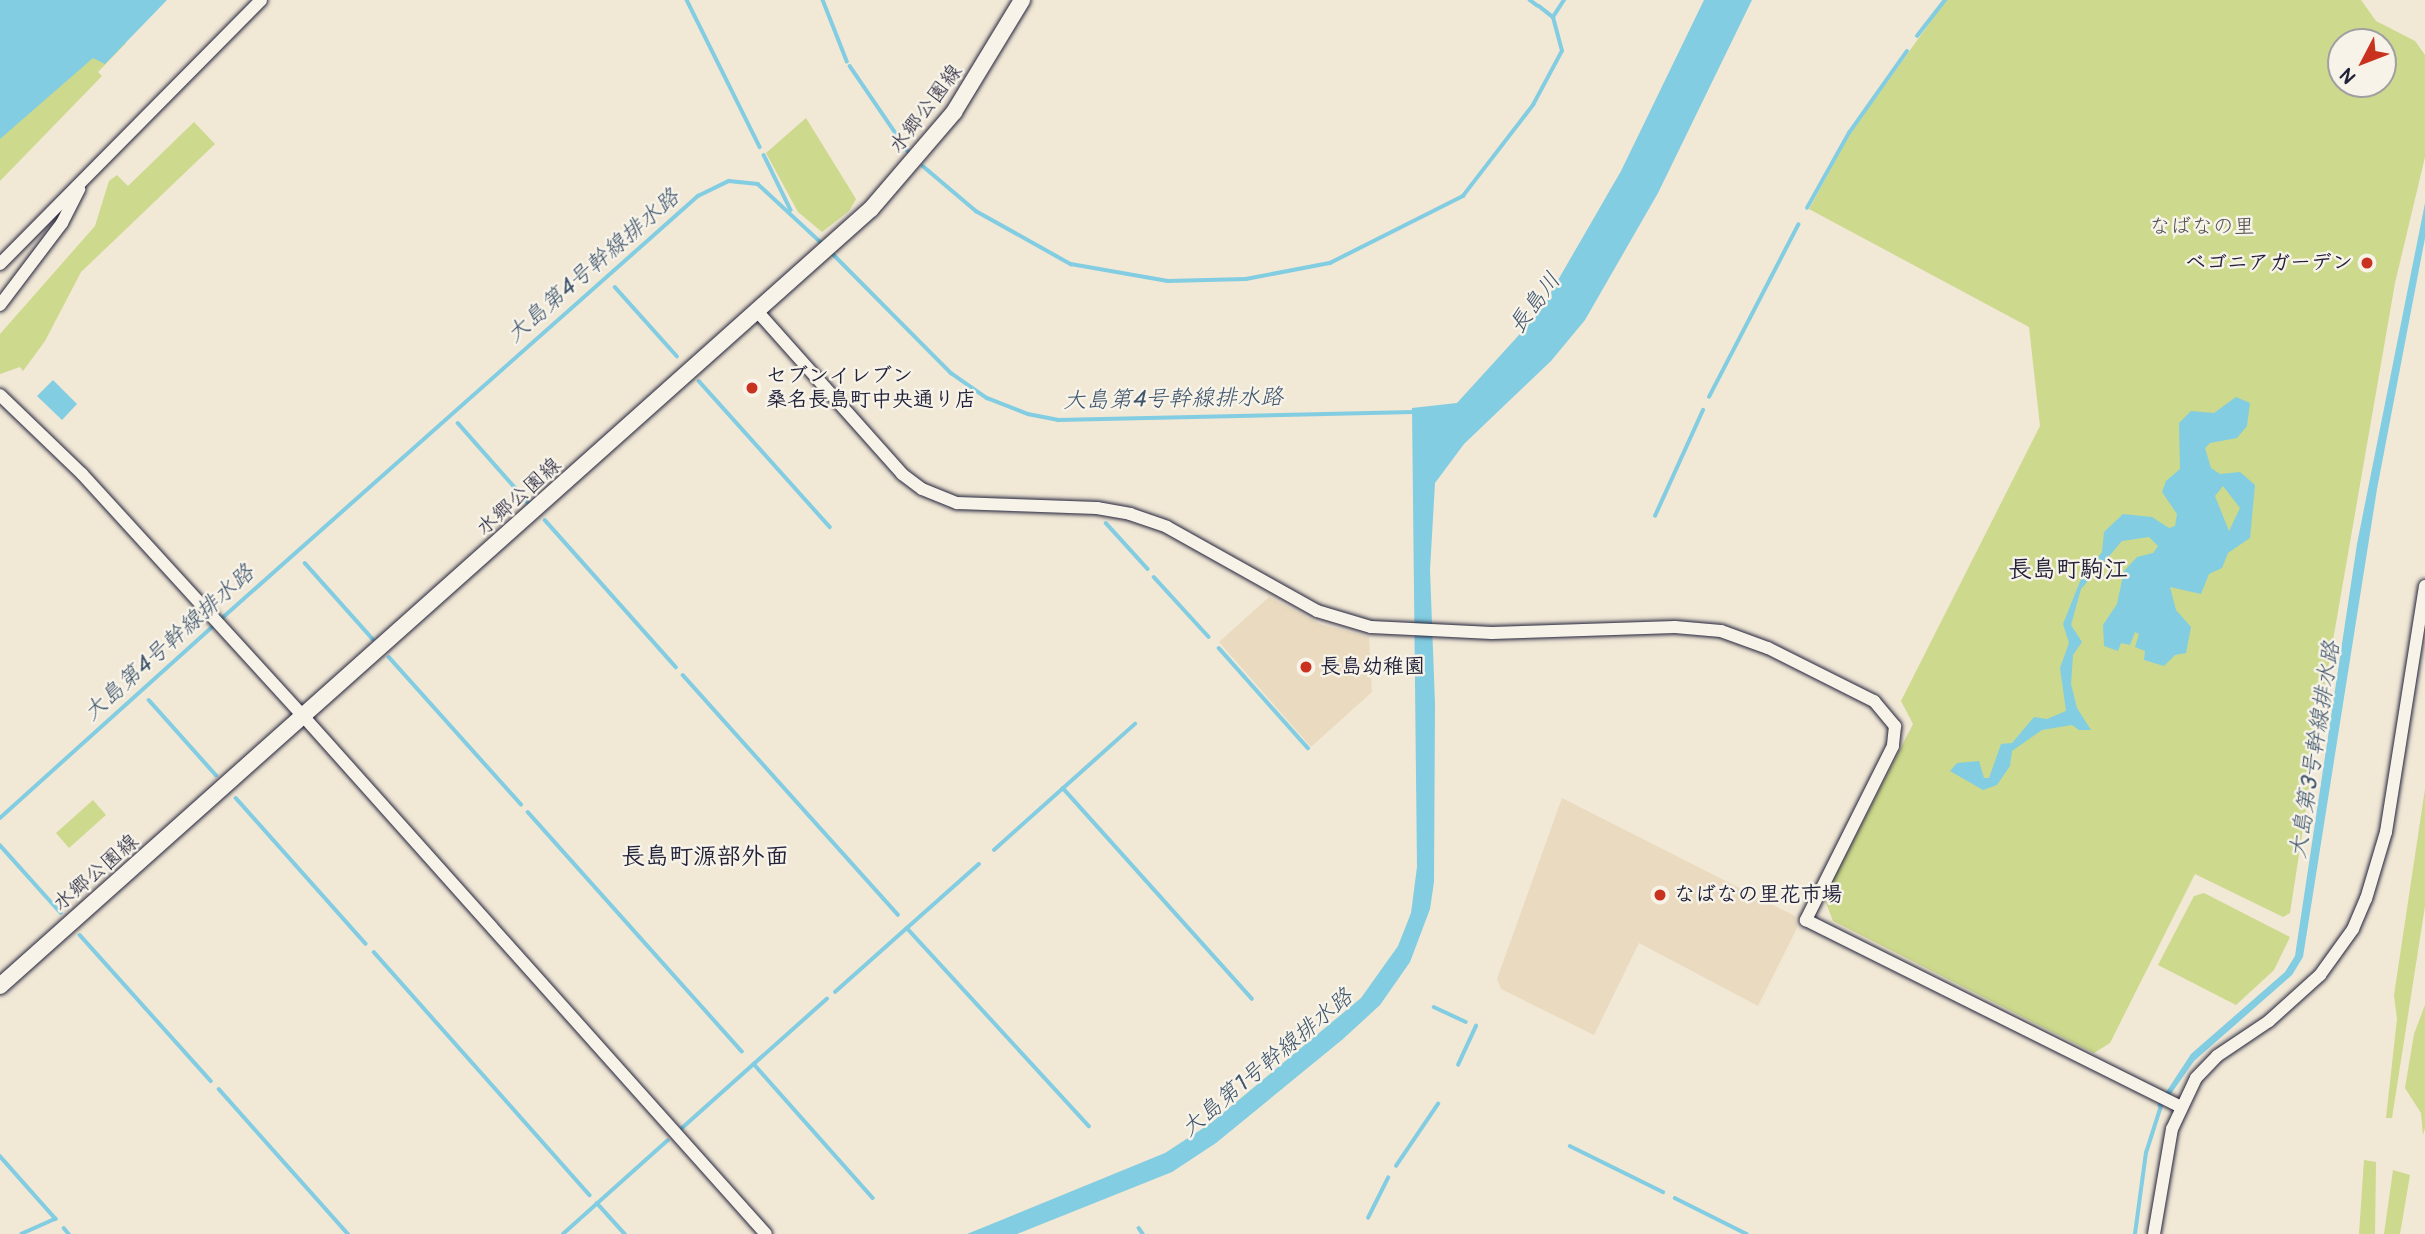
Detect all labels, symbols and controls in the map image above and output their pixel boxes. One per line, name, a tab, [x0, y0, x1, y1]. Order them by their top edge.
north arrow	[2327, 28, 2397, 98]
street label: 水郷公園線	[884, 59, 968, 159]
text: N	[2335, 63, 2361, 89]
water label: 大島第4号幹線排水路	[501, 183, 685, 349]
park label: なばなの里	[2150, 214, 2254, 240]
place label: ベゴニアガーデン	[2185, 250, 2353, 276]
marker: ベゴニアガーデン	[2359, 255, 2375, 271]
water label: 長島川	[1503, 267, 1567, 339]
place label: セブンイレブン 桑名長島町中央通り店	[766, 363, 976, 413]
marker: セブンイレブン 桑名長島町中央通り店	[744, 380, 760, 396]
water label: 大島第4号幹線排水路	[1063, 383, 1283, 415]
street label: 水郷公園線	[472, 453, 566, 541]
district label: 長島町駒江	[2008, 556, 2128, 584]
water label: 大島第4号幹線排水路	[78, 559, 260, 727]
water label: 大島第3号幹線排水路	[2284, 639, 2346, 861]
place label: 長島幼稚園	[1320, 654, 1425, 680]
marker: 長島幼稚園	[1298, 659, 1314, 675]
street label: 水郷公園線	[48, 829, 144, 917]
district label: 長島町源部外面	[621, 843, 789, 871]
place label: なばなの里花市場	[1674, 882, 1842, 908]
marker: なばなの里花市場	[1652, 887, 1668, 903]
water label: 大島第1号幹線排水路	[1175, 983, 1359, 1143]

